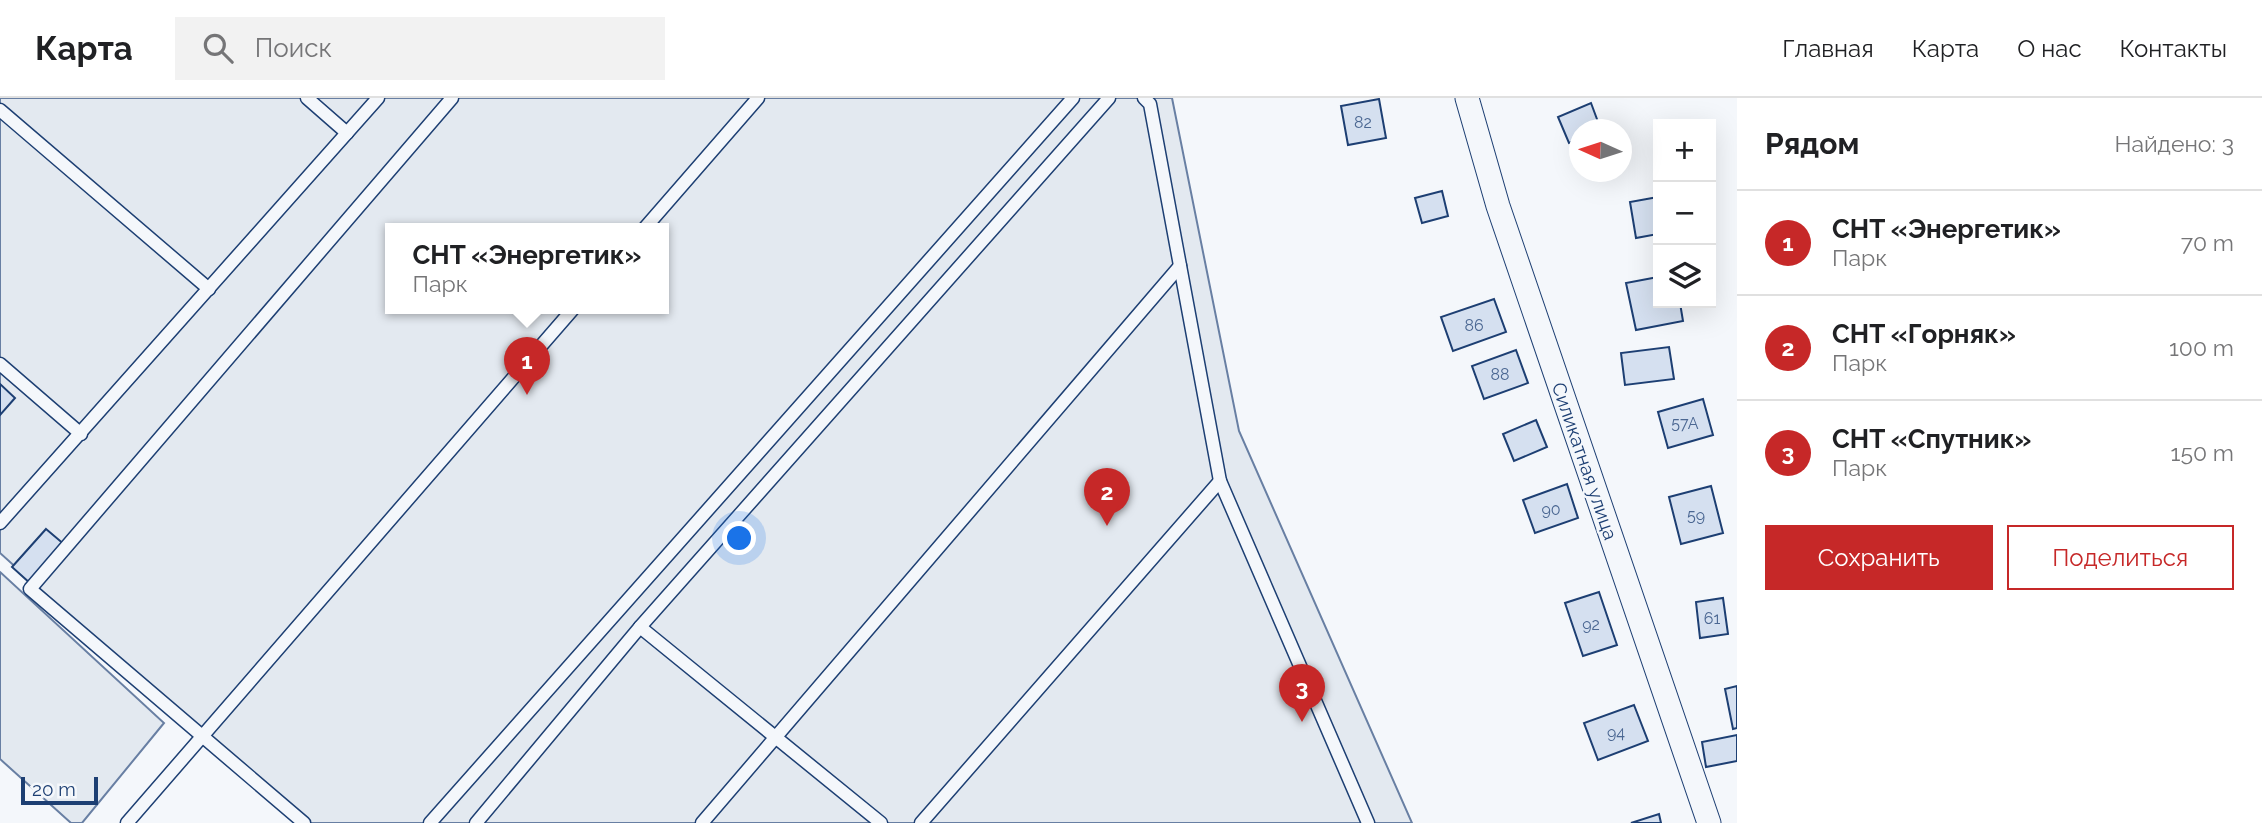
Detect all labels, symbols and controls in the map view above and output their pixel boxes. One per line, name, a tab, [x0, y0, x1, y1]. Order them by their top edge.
search box	[175, 17, 665, 80]
text: Карта	[35, 29, 133, 68]
icon: search	[199, 29, 237, 67]
text: Поиск	[255, 33, 332, 63]
text: Главная	[1782, 34, 1874, 63]
text: Карта	[1912, 34, 1979, 63]
text: О нас	[2017, 34, 2082, 63]
text: Контакты	[2120, 34, 2227, 63]
house number: 82	[1354, 113, 1372, 132]
north arrow	[1569, 119, 1632, 182]
map controls	[1653, 119, 1716, 308]
button: +	[1653, 119, 1716, 182]
text: Рядом	[1765, 126, 1859, 161]
text: Найдено: 3	[2115, 130, 2234, 157]
button: −	[1653, 182, 1716, 245]
text: СНТ «Энергетик»	[1832, 214, 2061, 244]
popup	[385, 223, 669, 314]
text: 1	[1782, 229, 1794, 256]
text: 70 m	[2181, 229, 2234, 256]
text: СНТ «Энергетик»	[413, 240, 641, 270]
text: Парк	[1832, 244, 1887, 271]
button: layers	[1653, 245, 1716, 308]
text: Парк	[413, 270, 468, 297]
house number: 86	[1464, 316, 1484, 335]
text: СНТ «Горняк»	[1832, 319, 2016, 349]
text: 2	[1782, 334, 1794, 361]
text: 100 m	[2169, 334, 2234, 361]
pin: 1	[504, 337, 550, 395]
text: Парк	[1832, 349, 1887, 376]
house number: 88	[1491, 365, 1509, 384]
street label: Силикатная улица	[1548, 379, 1622, 543]
house number: 57А	[1671, 414, 1699, 433]
text: СНТ «Спутник»	[1832, 424, 2031, 454]
text: 3	[1782, 439, 1794, 466]
text: 150 m	[2171, 439, 2234, 466]
text: Парк	[1832, 454, 1887, 481]
pin: 2	[1084, 468, 1130, 526]
house number: 90	[1541, 500, 1561, 519]
house number: 59	[1687, 506, 1705, 525]
your location	[722, 521, 756, 555]
button: Сохранить	[1765, 525, 1993, 590]
button: Поделиться	[2007, 525, 2234, 590]
house number: 61	[1704, 609, 1720, 628]
house number: 92	[1582, 615, 1600, 634]
pin: 3	[1279, 664, 1325, 722]
house number: 94	[1607, 723, 1625, 742]
scale bar	[21, 774, 98, 806]
text: 20 m	[32, 778, 76, 800]

